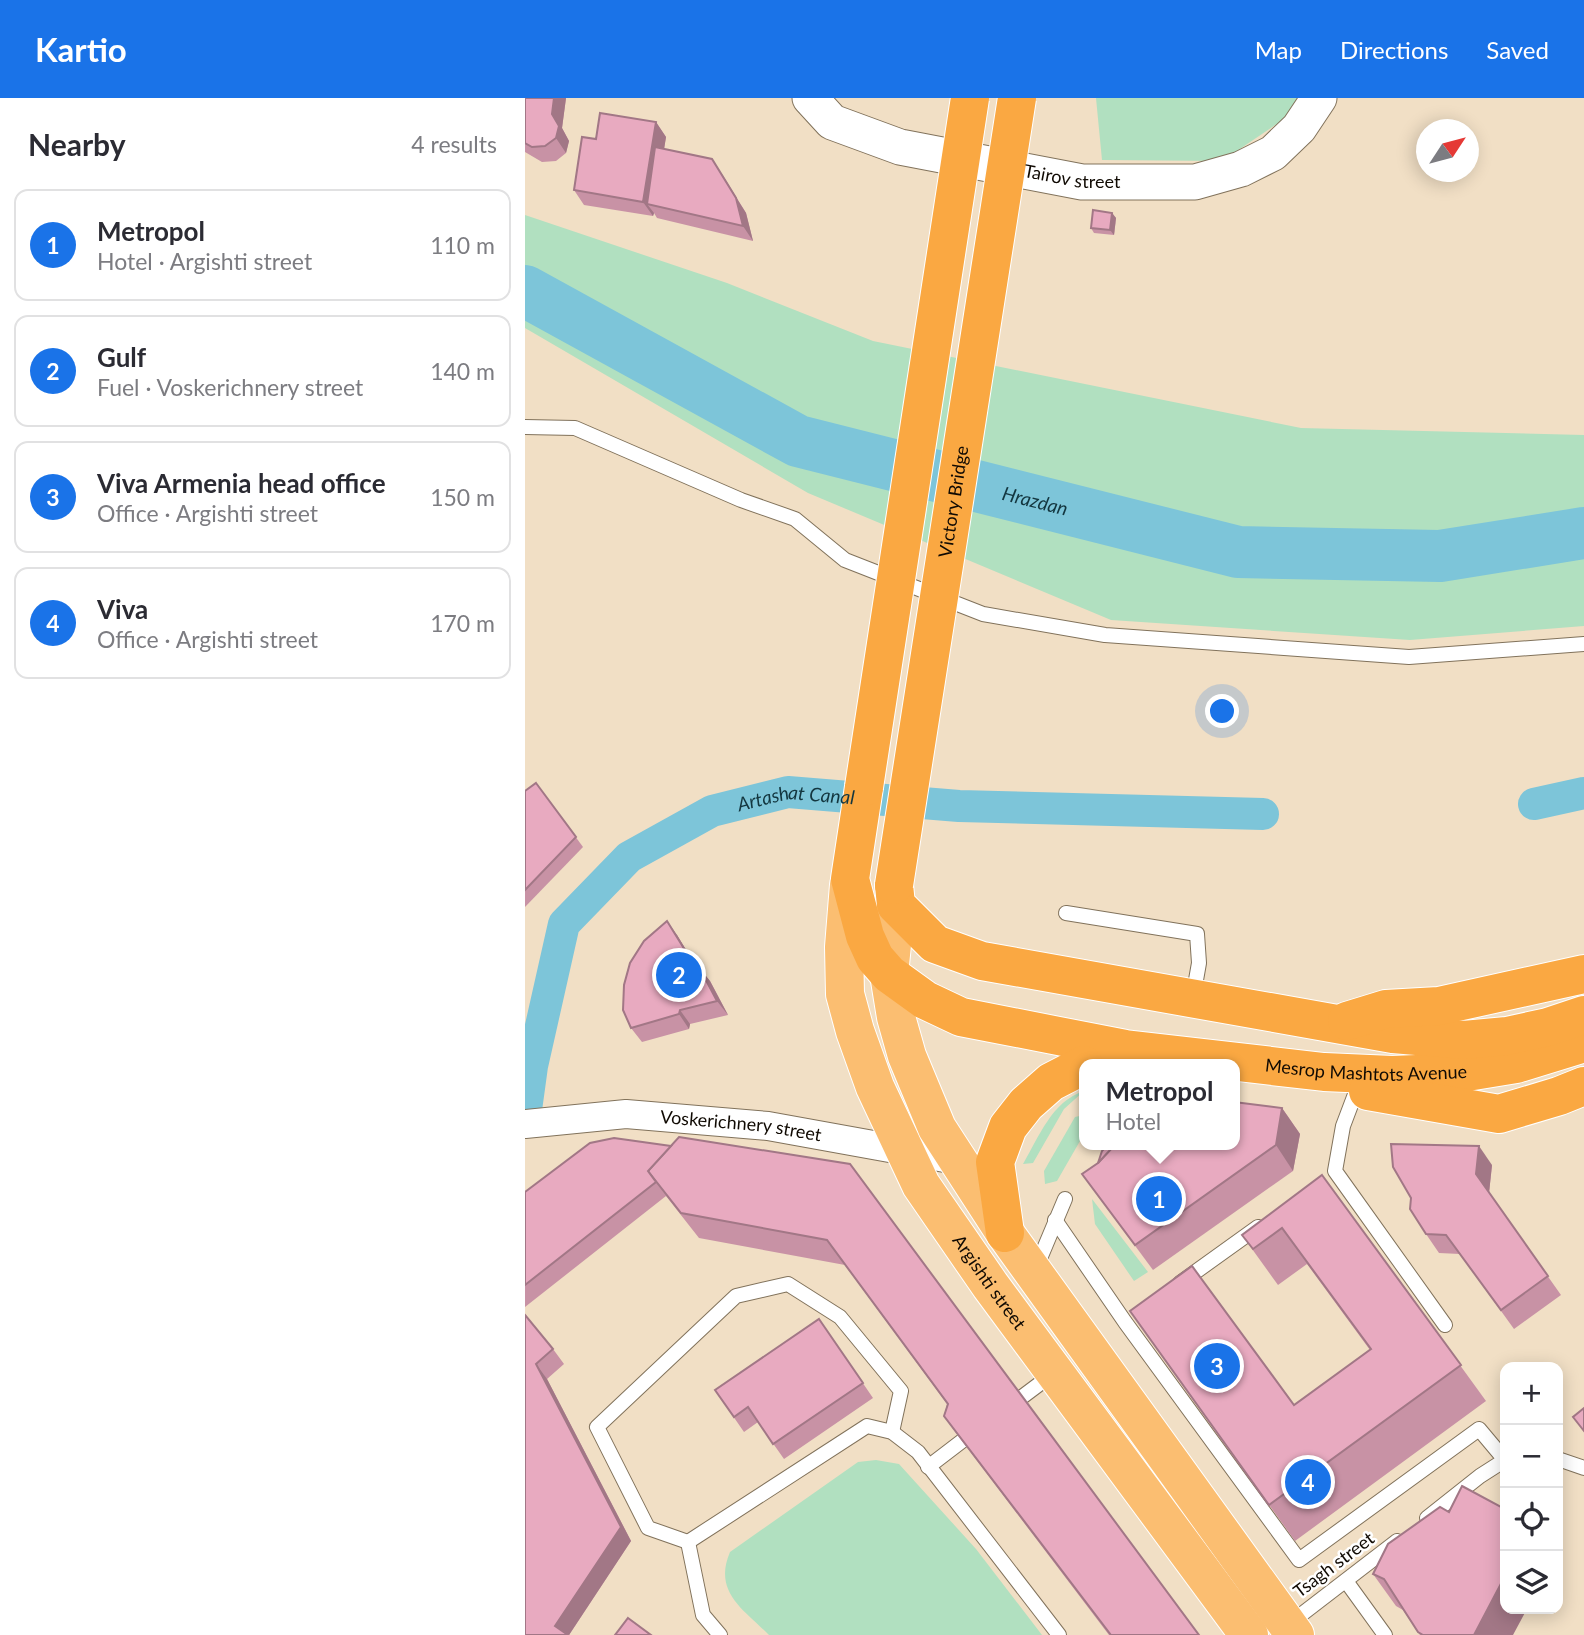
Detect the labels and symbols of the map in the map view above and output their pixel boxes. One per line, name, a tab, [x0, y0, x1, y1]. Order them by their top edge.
north arrow	[1416, 119, 1479, 182]
street label: Tairov street	[1022, 159, 1121, 192]
street label: Victory Bridge	[933, 444, 973, 559]
water label: Hrazdan	[1000, 481, 1070, 520]
your location	[1205, 694, 1239, 728]
water label: Artashat Canal	[734, 780, 856, 816]
pin: 2	[656, 949, 702, 1001]
street label: Mesrop Mashtots Avenue	[1264, 1053, 1467, 1085]
street label: Voskerichnery street	[660, 1105, 824, 1146]
pin: 1	[1136, 1173, 1182, 1225]
street label: Argishti street	[949, 1230, 1031, 1334]
pin: 3	[1194, 1340, 1240, 1392]
pin: 4	[1285, 1456, 1331, 1508]
street label: Tsagh street	[1289, 1526, 1378, 1602]

